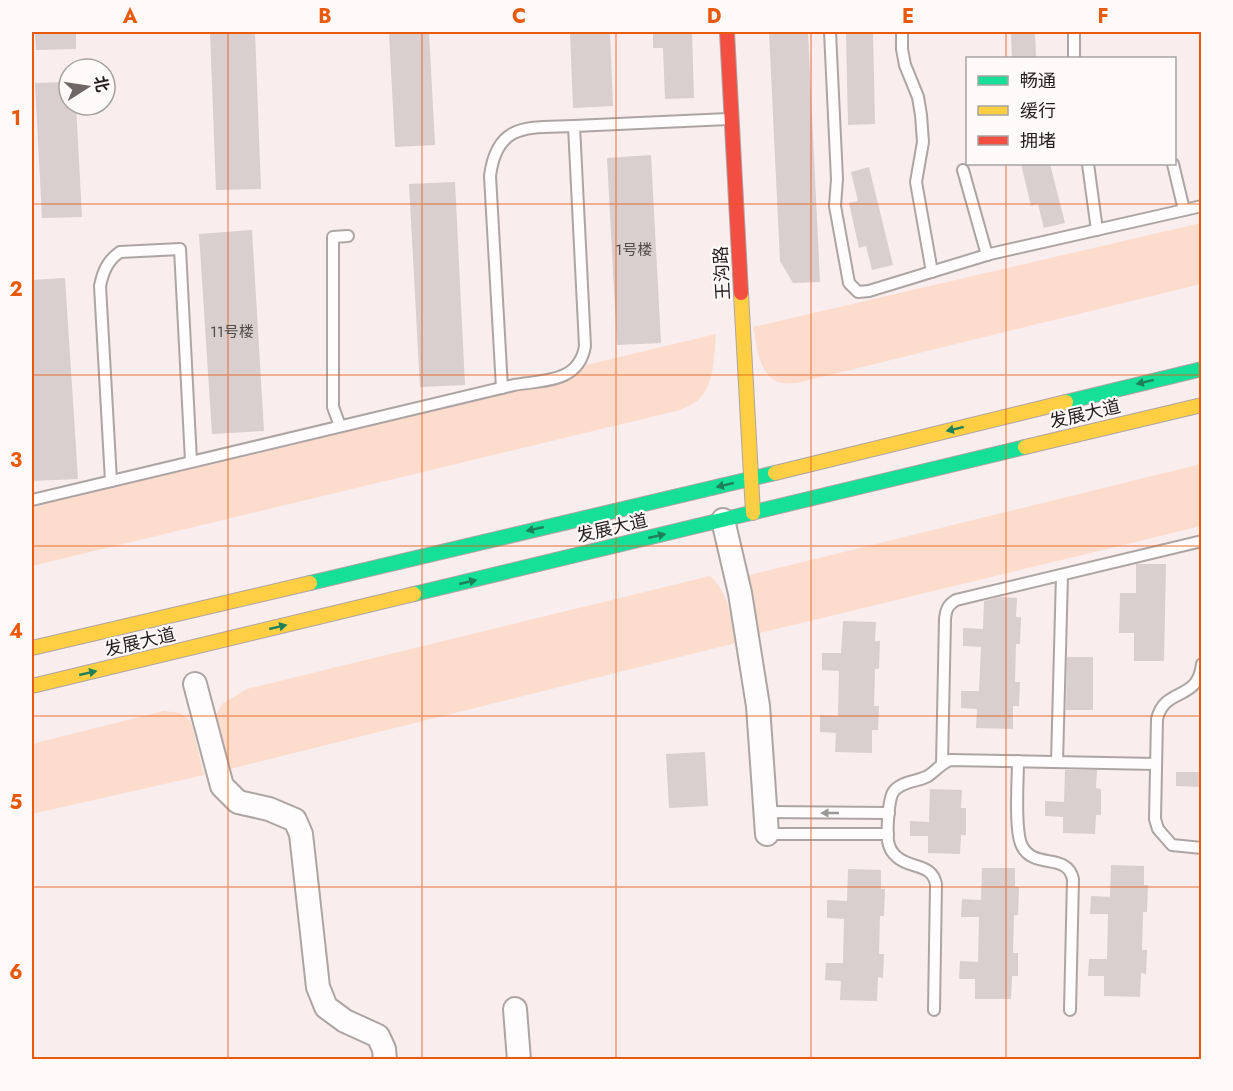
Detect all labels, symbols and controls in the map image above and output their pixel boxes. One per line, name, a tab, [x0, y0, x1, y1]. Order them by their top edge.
text: A	[122, 2, 138, 31]
text: B	[318, 2, 332, 31]
text: C	[512, 2, 526, 31]
text: D	[707, 2, 721, 31]
text: E	[902, 2, 914, 31]
text: F	[1097, 2, 1109, 31]
north arrow	[57, 57, 117, 117]
legend	[966, 57, 1176, 165]
text: 畅通	[1020, 68, 1056, 94]
text: 北	[88, 74, 114, 94]
text: 缓行	[1020, 98, 1056, 124]
text: 1	[11, 104, 21, 133]
text: 拥堵	[1020, 128, 1056, 154]
house number: 1号楼	[616, 239, 652, 261]
street label: 王沟路	[708, 245, 736, 301]
text: 2	[9, 275, 23, 304]
house number: 11号楼	[210, 321, 254, 343]
one-way arrow	[1135, 378, 1154, 388]
street label: 发展大道	[1047, 393, 1123, 435]
one-way arrow	[946, 424, 964, 434]
text: 3	[10, 446, 22, 475]
one-way arrow	[716, 480, 734, 490]
street label: 发展大道	[574, 507, 650, 549]
one-way arrow	[526, 525, 544, 535]
one-way arrow	[648, 531, 666, 541]
one-way arrow	[458, 576, 477, 586]
text: 4	[9, 617, 23, 646]
street label: 发展大道	[102, 621, 178, 663]
one-way arrow	[269, 622, 287, 632]
one-way arrow	[79, 667, 98, 677]
text: 5	[10, 788, 23, 817]
one-way arrow	[821, 808, 840, 818]
text: 6	[9, 958, 23, 987]

